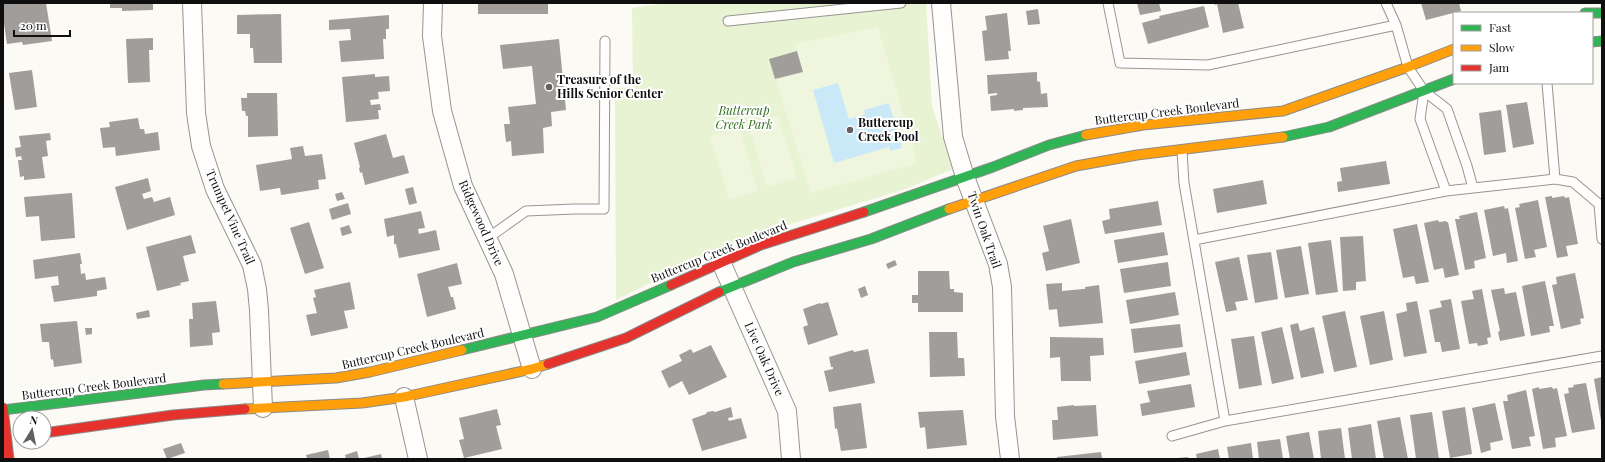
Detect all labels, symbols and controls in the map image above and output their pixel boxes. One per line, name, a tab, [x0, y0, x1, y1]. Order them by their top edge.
scale bar	[14, 12, 70, 38]
legend	[1453, 12, 1593, 84]
text: 20 m	[20, 17, 47, 33]
text: Fast	[1489, 19, 1512, 35]
text: Slow	[1489, 39, 1515, 55]
text: Jam	[1488, 59, 1510, 75]
place label: Treasure of the Hills Senior Center	[557, 71, 663, 101]
marker: Treasure of the Hills Senior Center	[544, 82, 554, 92]
street label: Buttercup Creek Boulevard	[1094, 94, 1240, 128]
park label: Buttercup Creek Park	[716, 102, 772, 132]
place label: Buttercup Creek Pool	[858, 114, 919, 144]
marker: Buttercup Creek Pool	[845, 125, 855, 135]
street label: Trumpet Vine Trail	[203, 167, 259, 267]
street label: Ridgewood Drive	[456, 177, 508, 268]
street label: Twin Oak Trail	[964, 189, 1006, 271]
street label: Buttercup Creek Boulevard	[648, 216, 789, 286]
street label: Live Oak Drive	[742, 319, 788, 398]
street label: Buttercup Creek Boulevard	[340, 324, 486, 372]
street label: Buttercup Creek Boulevard	[21, 369, 167, 403]
north arrow	[12, 410, 52, 450]
text: N	[29, 412, 39, 428]

